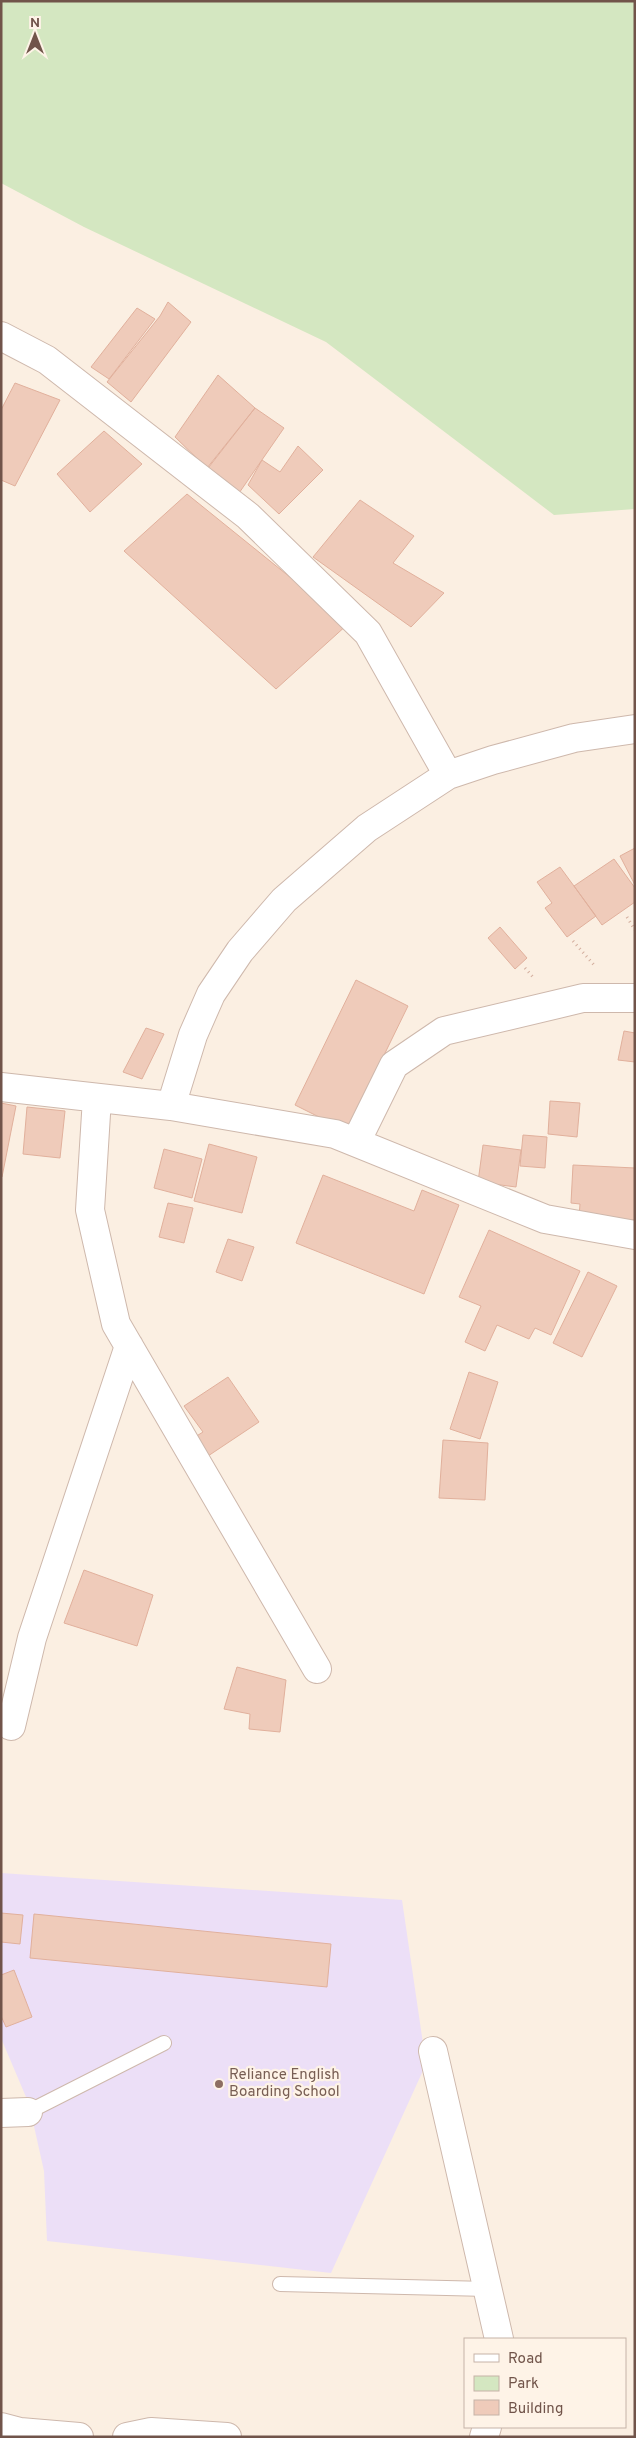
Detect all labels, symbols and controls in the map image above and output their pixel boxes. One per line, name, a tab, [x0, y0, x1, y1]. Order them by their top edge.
north arrow	[10, 10, 60, 60]
text: N	[30, 15, 40, 32]
place label: Reliance English Boarding School	[229, 2066, 340, 2102]
marker: Reliance English Boarding School	[213, 2078, 225, 2090]
legend	[464, 2338, 626, 2428]
text: Road	[508, 2350, 543, 2369]
text: Park	[508, 2375, 539, 2394]
text: Building	[508, 2400, 563, 2419]

